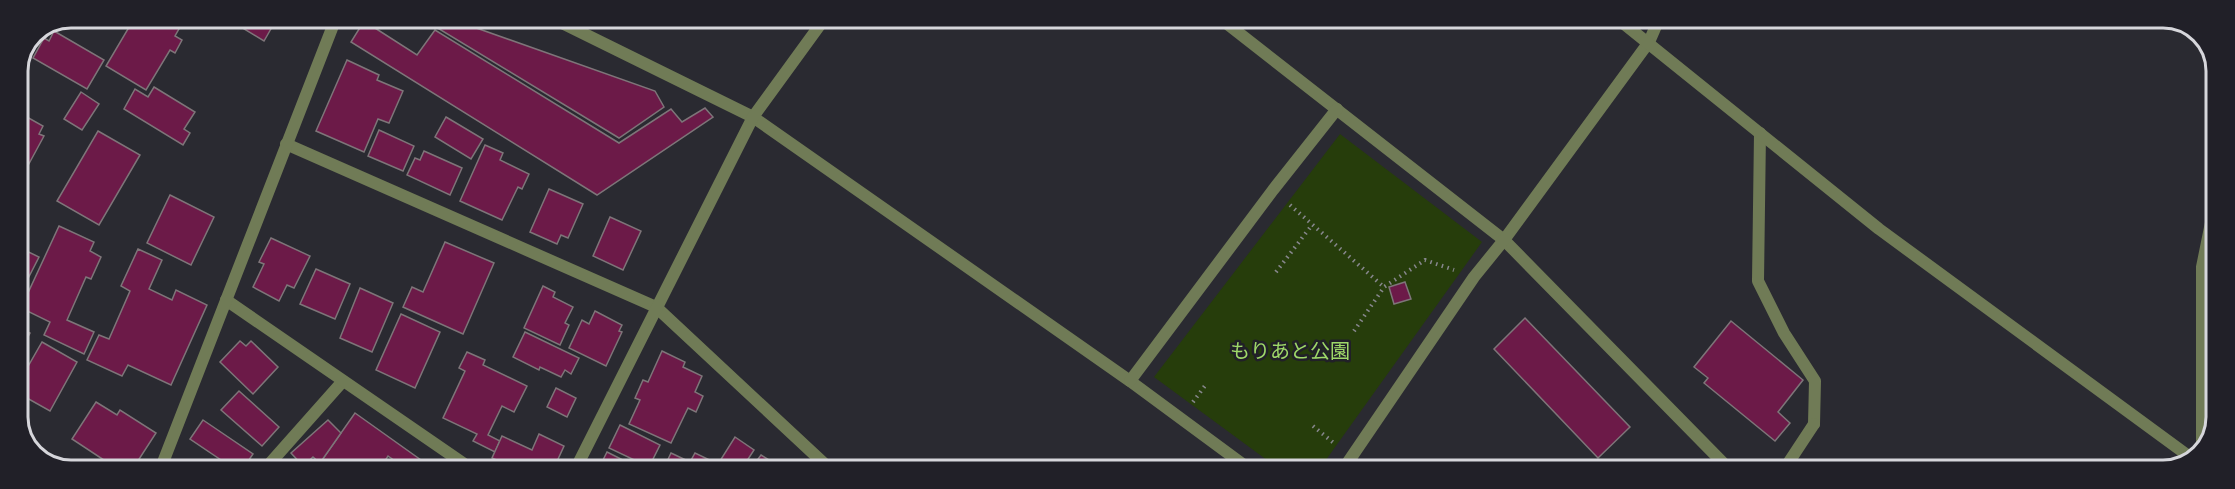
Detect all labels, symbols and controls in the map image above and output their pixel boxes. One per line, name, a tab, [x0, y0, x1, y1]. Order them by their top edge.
park label: もりあと公園	[1230, 338, 1350, 364]

